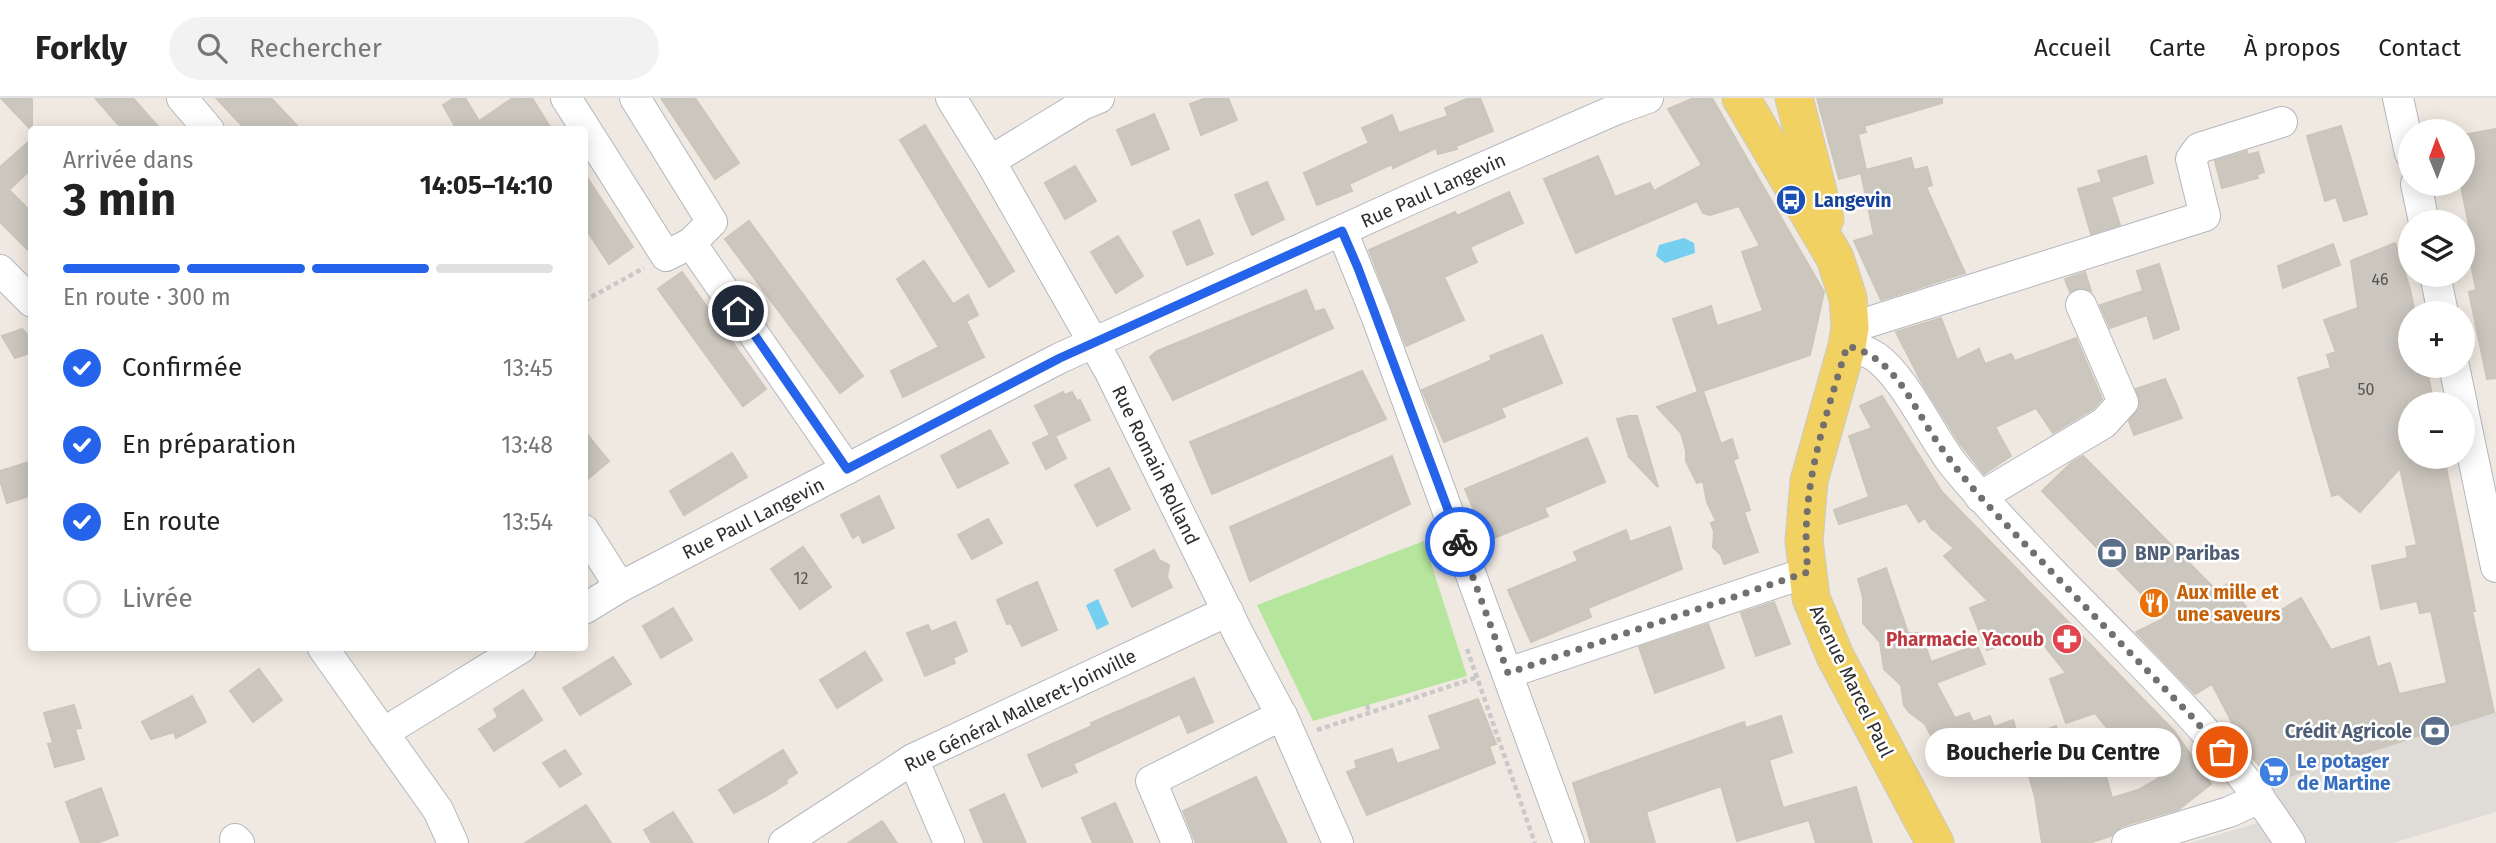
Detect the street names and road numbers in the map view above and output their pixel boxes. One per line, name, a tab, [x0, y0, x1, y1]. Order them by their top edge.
street label: Rue Paul Langevin	[1357, 148, 1509, 233]
street label: Rue Romain Rolland	[1107, 382, 1204, 549]
street label: Rue Paul Langevin	[678, 473, 828, 564]
street label: Avenue Marcel Paul	[1805, 601, 1899, 762]
street label: Rue Général Malleret-Joinville	[900, 644, 1140, 777]

